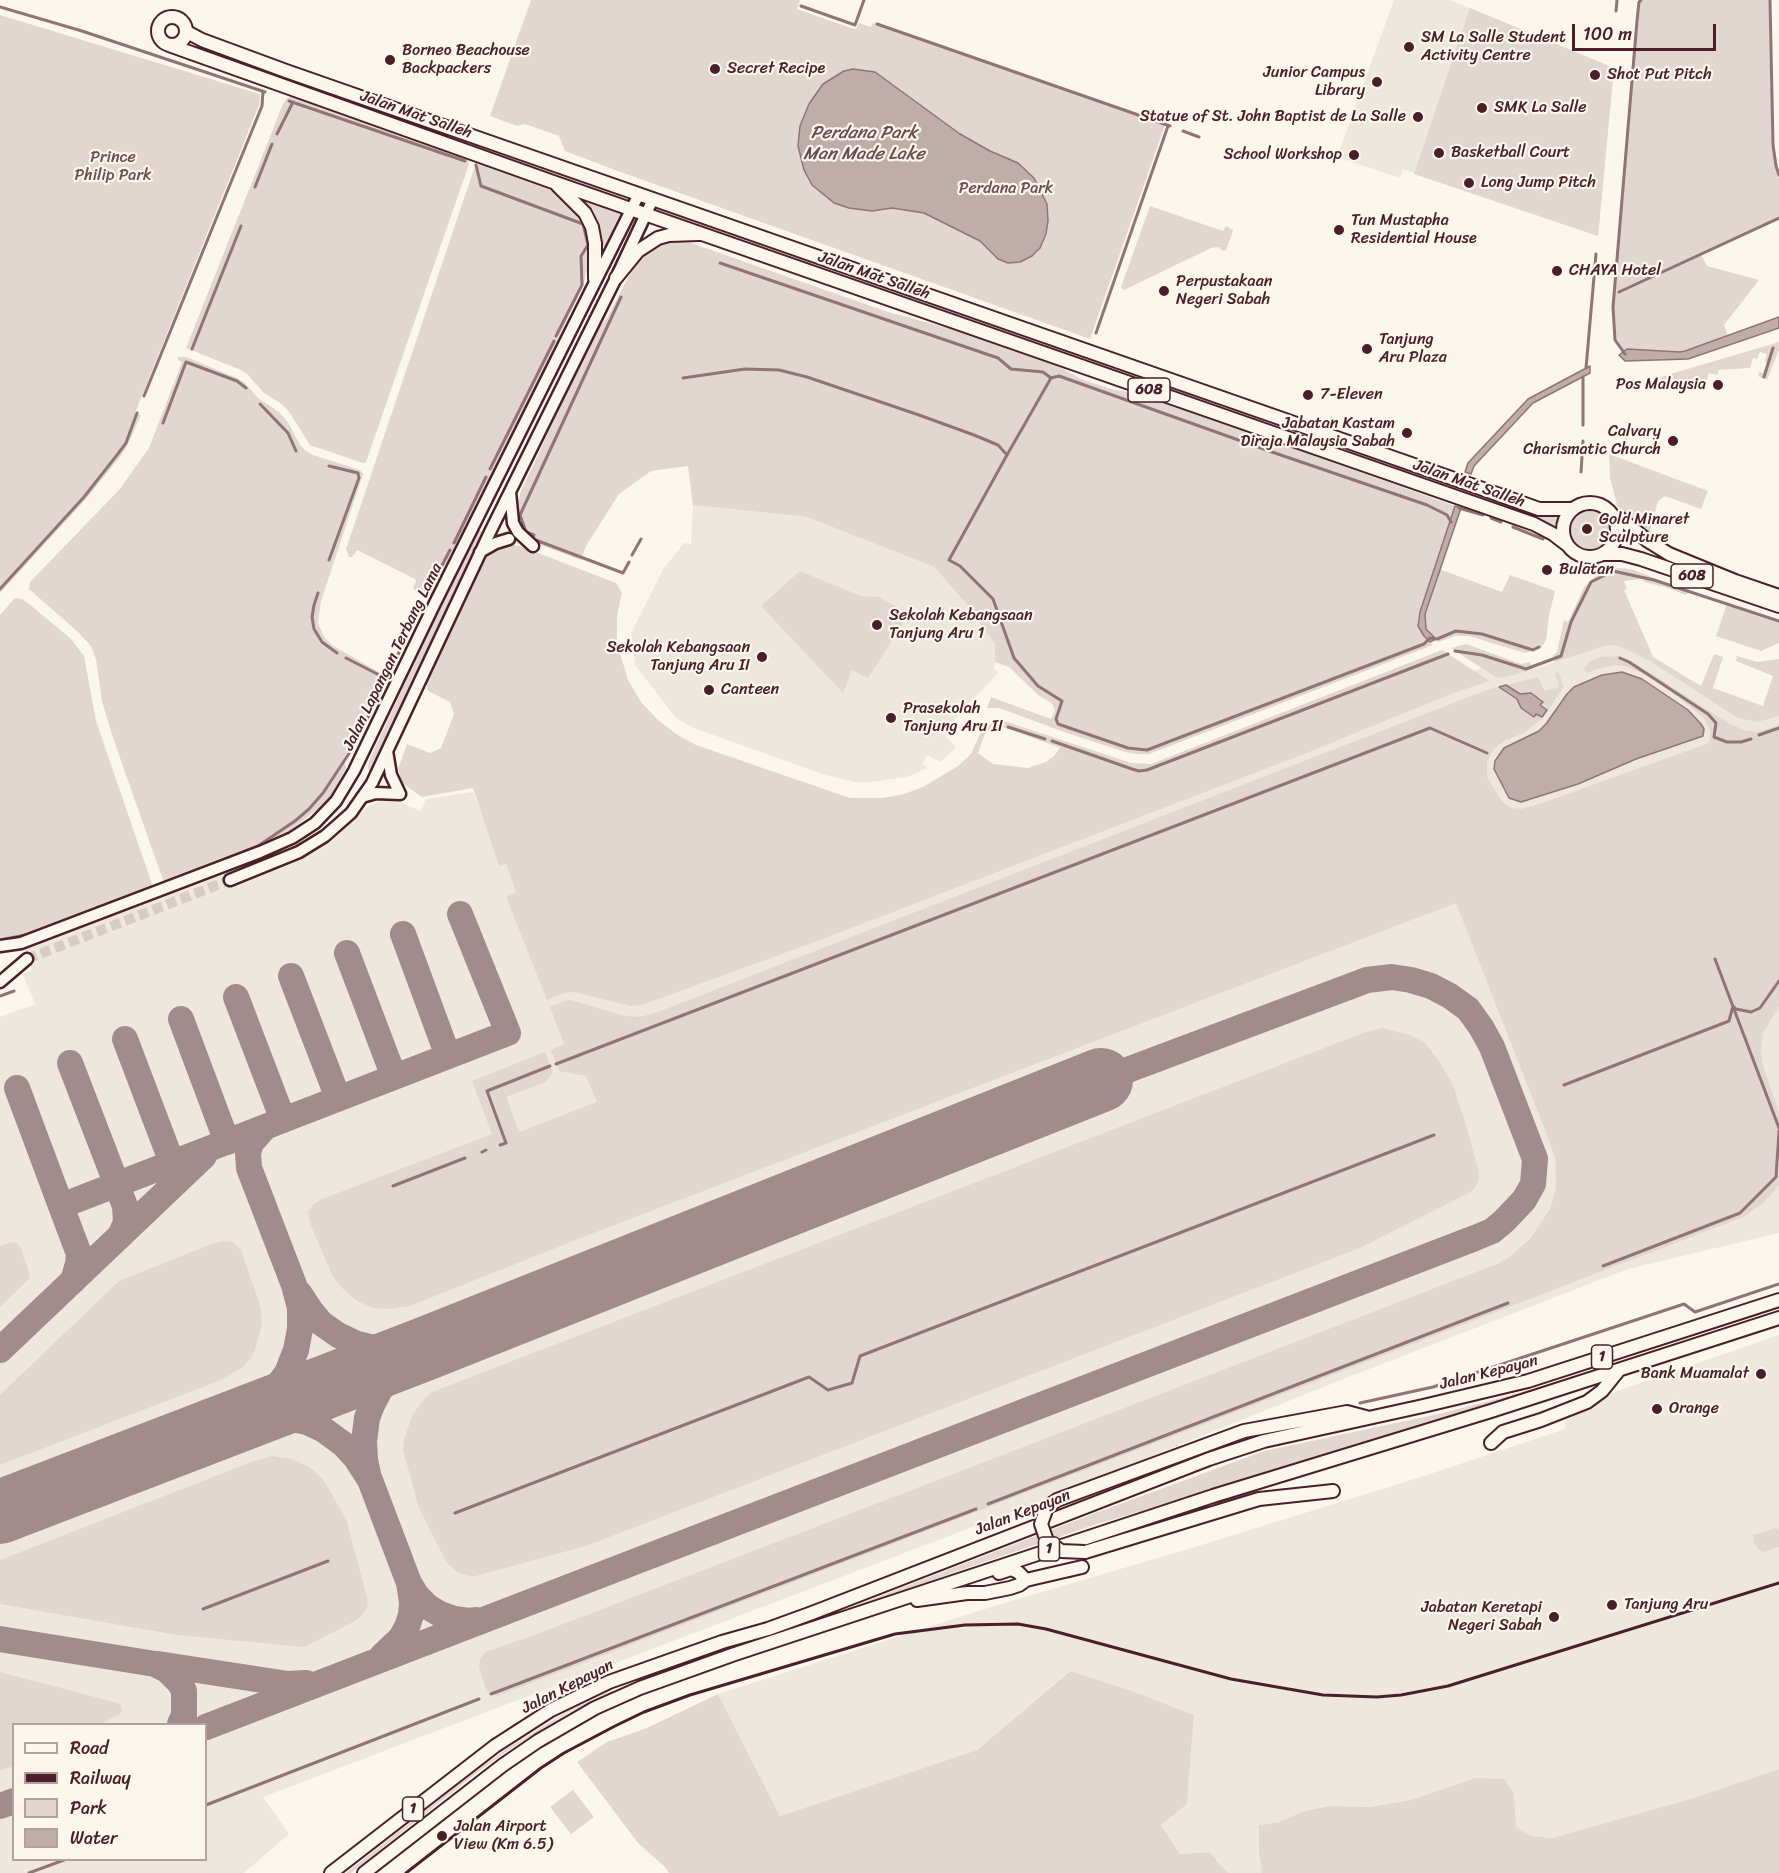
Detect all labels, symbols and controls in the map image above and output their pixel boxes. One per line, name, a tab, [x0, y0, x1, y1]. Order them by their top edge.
scale bar	[1575, 12, 1719, 50]
text: 100 m	[1583, 18, 1632, 50]
place label: SM La Salle Student Activity Centre	[1421, 28, 1566, 66]
marker: SM La Salle Student Activity Centre	[1402, 40, 1416, 54]
place label: Borneo Beachouse Backpackers	[402, 41, 530, 79]
marker: Borneo Beachouse Backpackers	[383, 53, 397, 67]
place label: Secret Recipe	[727, 59, 825, 79]
marker: Secret Recipe	[708, 62, 722, 76]
place label: Junior Campus Library	[1263, 63, 1365, 101]
place label: Shot Put Pitch	[1607, 65, 1712, 85]
marker: Shot Put Pitch	[1588, 68, 1602, 82]
marker: Junior Campus Library	[1370, 75, 1384, 89]
street label: Jalan Mat Salleh	[358, 87, 474, 143]
place label: SMK La Salle	[1494, 98, 1587, 118]
marker: SMK La Salle	[1475, 101, 1489, 115]
place label: Statue of St. John Baptist de La Salle	[1140, 107, 1406, 127]
marker: Statue of St. John Baptist de La Salle	[1411, 110, 1425, 124]
water label: Perdana Park Man Made Lake	[803, 122, 925, 164]
place label: Basketball Court	[1451, 143, 1570, 163]
place label: School Workshop	[1224, 145, 1342, 165]
marker: Basketball Court	[1432, 146, 1446, 160]
park label: Prince Philip Park	[75, 148, 151, 186]
marker: School Workshop	[1347, 148, 1361, 162]
place label: Long Jump Pitch	[1481, 173, 1596, 193]
marker: Long Jump Pitch	[1462, 176, 1476, 190]
park label: Perdana Park	[959, 179, 1053, 199]
place label: Tun Mustapha Residential House	[1351, 211, 1477, 249]
marker: Tun Mustapha Residential House	[1332, 223, 1346, 237]
street label: Jalan Mat Salleh	[816, 248, 932, 304]
place label: CHAYA Hotel	[1569, 261, 1661, 281]
marker: CHAYA Hotel	[1550, 264, 1564, 278]
place label: Perpustakaan Negeri Sabah	[1176, 272, 1272, 310]
marker: Perpustakaan Negeri Sabah	[1157, 284, 1171, 298]
place label: Tanjung Aru Plaza	[1379, 330, 1447, 368]
marker: Tanjung Aru Plaza	[1360, 342, 1374, 356]
place label: Pos Malaysia	[1616, 375, 1706, 395]
road number: 608	[1128, 378, 1170, 402]
marker: Pos Malaysia	[1711, 378, 1725, 392]
place label: 7-Eleven	[1320, 385, 1383, 405]
marker: 7-Eleven	[1301, 388, 1315, 402]
place label: Jabatan Kastam Diraja Malaysia Sabah	[1241, 414, 1395, 452]
place label: Calvary Charismatic Church	[1523, 422, 1661, 460]
marker: Jabatan Kastam Diraja Malaysia Sabah	[1400, 426, 1414, 440]
marker: Calvary Charismatic Church	[1666, 434, 1680, 448]
street label: Jalan Mat Salleh	[1411, 456, 1527, 512]
place label: Gold Minaret Sculpture	[1599, 510, 1689, 548]
marker: Gold Minaret Sculpture	[1580, 522, 1594, 536]
street label: Jalan Lapangan Terbang Lama	[339, 560, 447, 754]
place label: Bulatan	[1559, 560, 1614, 580]
marker: Bulatan	[1540, 563, 1554, 577]
road number: 608	[1671, 564, 1713, 588]
place label: Sekolah Kebangsaan Tanjung Aru 1	[889, 606, 1033, 644]
marker: Sekolah Kebangsaan Tanjung Aru 1	[870, 618, 884, 632]
place label: Sekolah Kebangsaan Tanjung Aru II	[606, 638, 750, 676]
marker: Sekolah Kebangsaan Tanjung Aru II	[755, 650, 769, 664]
place label: Canteen	[721, 680, 779, 700]
marker: Canteen	[702, 683, 716, 697]
place label: Prasekolah Tanjung Aru II	[903, 699, 1003, 737]
marker: Prasekolah Tanjung Aru II	[884, 711, 898, 725]
road number: 1	[1592, 1345, 1612, 1369]
street label: Jalan Kepayan	[1438, 1352, 1540, 1394]
place label: Bank Muamalat	[1641, 1364, 1749, 1384]
marker: Bank Muamalat	[1754, 1367, 1768, 1381]
place label: Orange	[1669, 1399, 1719, 1419]
marker: Orange	[1650, 1402, 1664, 1416]
street label: Jalan Kepayan	[973, 1486, 1073, 1540]
road number: 1	[1038, 1537, 1060, 1561]
place label: Tanjung Aru	[1624, 1595, 1708, 1615]
place label: Jabatan Keretapi Negeri Sabah	[1421, 1598, 1542, 1636]
marker: Tanjung Aru	[1605, 1598, 1619, 1612]
marker: Jabatan Keretapi Negeri Sabah	[1547, 1610, 1561, 1624]
street label: Jalan Kepayan	[519, 1656, 617, 1718]
legend	[12, 1723, 207, 1861]
text: Road	[70, 1732, 109, 1764]
text: Railway	[70, 1762, 131, 1794]
text: Park	[70, 1792, 107, 1824]
road number: 1	[402, 1797, 424, 1821]
place label: Jalan Airport View (Km 6.5)	[454, 1817, 553, 1855]
text: Water	[70, 1822, 117, 1854]
marker: Jalan Airport View (Km 6.5)	[435, 1829, 449, 1843]

